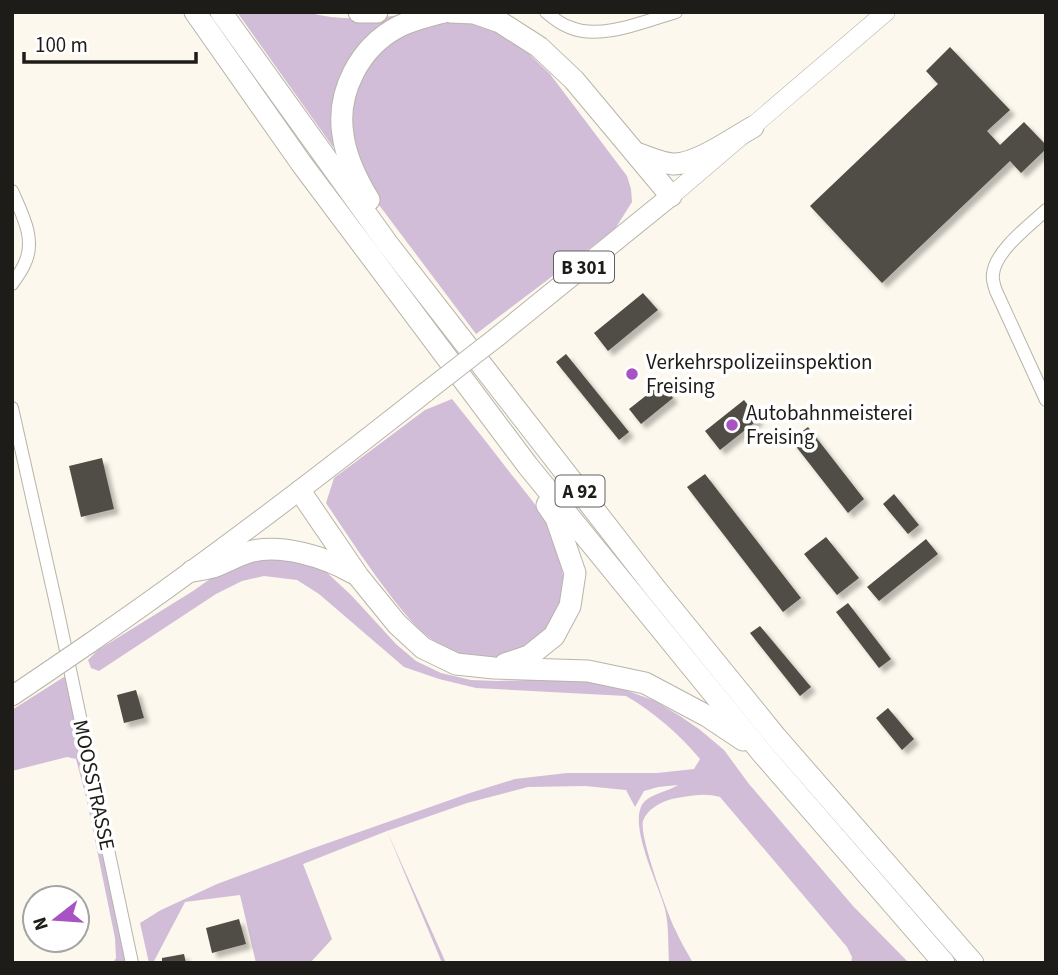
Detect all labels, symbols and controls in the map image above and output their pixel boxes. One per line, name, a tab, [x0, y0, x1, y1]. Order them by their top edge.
scale bar	[24, 21, 196, 65]
text: 100 m	[35, 30, 88, 60]
road number: B 301	[554, 252, 614, 282]
place label: Verkehrspolizeiinspektion Freising	[646, 347, 873, 401]
marker: Verkehrspolizeiinspektion Freising	[624, 366, 640, 382]
place label: Autobahnmeisterei Freising	[746, 398, 913, 452]
marker: Autobahnmeisterei Freising	[724, 417, 740, 433]
road number: A 92	[556, 476, 604, 506]
street label: MOOSSTRASSE	[66, 717, 122, 853]
north arrow	[21, 884, 91, 954]
text: N	[26, 914, 56, 934]

